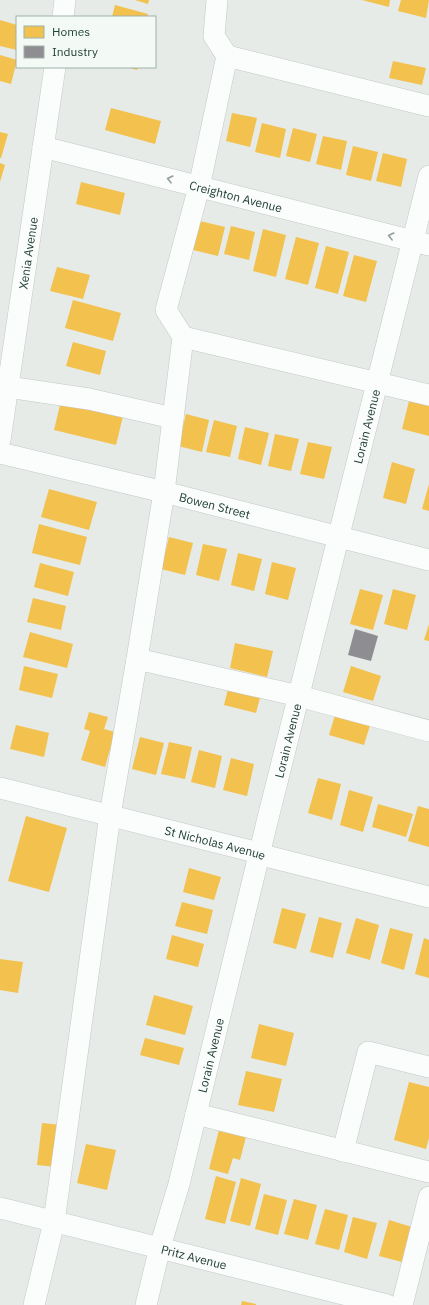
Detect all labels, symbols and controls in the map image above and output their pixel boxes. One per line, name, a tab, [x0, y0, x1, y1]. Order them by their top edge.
legend	[16, 16, 156, 68]
text: Homes	[52, 24, 90, 39]
text: Industry	[52, 44, 98, 59]
one-way arrow	[167, 176, 173, 184]
street label: Creighton Avenue	[188, 177, 284, 215]
street label: Xenia Avenue	[15, 215, 40, 290]
one-way arrow	[388, 232, 394, 240]
street label: Lorain Avenue	[350, 387, 383, 465]
street label: Bowen Street	[178, 489, 252, 521]
street label: Lorain Avenue	[271, 701, 304, 779]
street label: St Nicholas Avenue	[163, 822, 269, 863]
street label: Lorain Avenue	[194, 1016, 227, 1094]
street label: Pritz Avenue	[160, 1241, 229, 1272]

